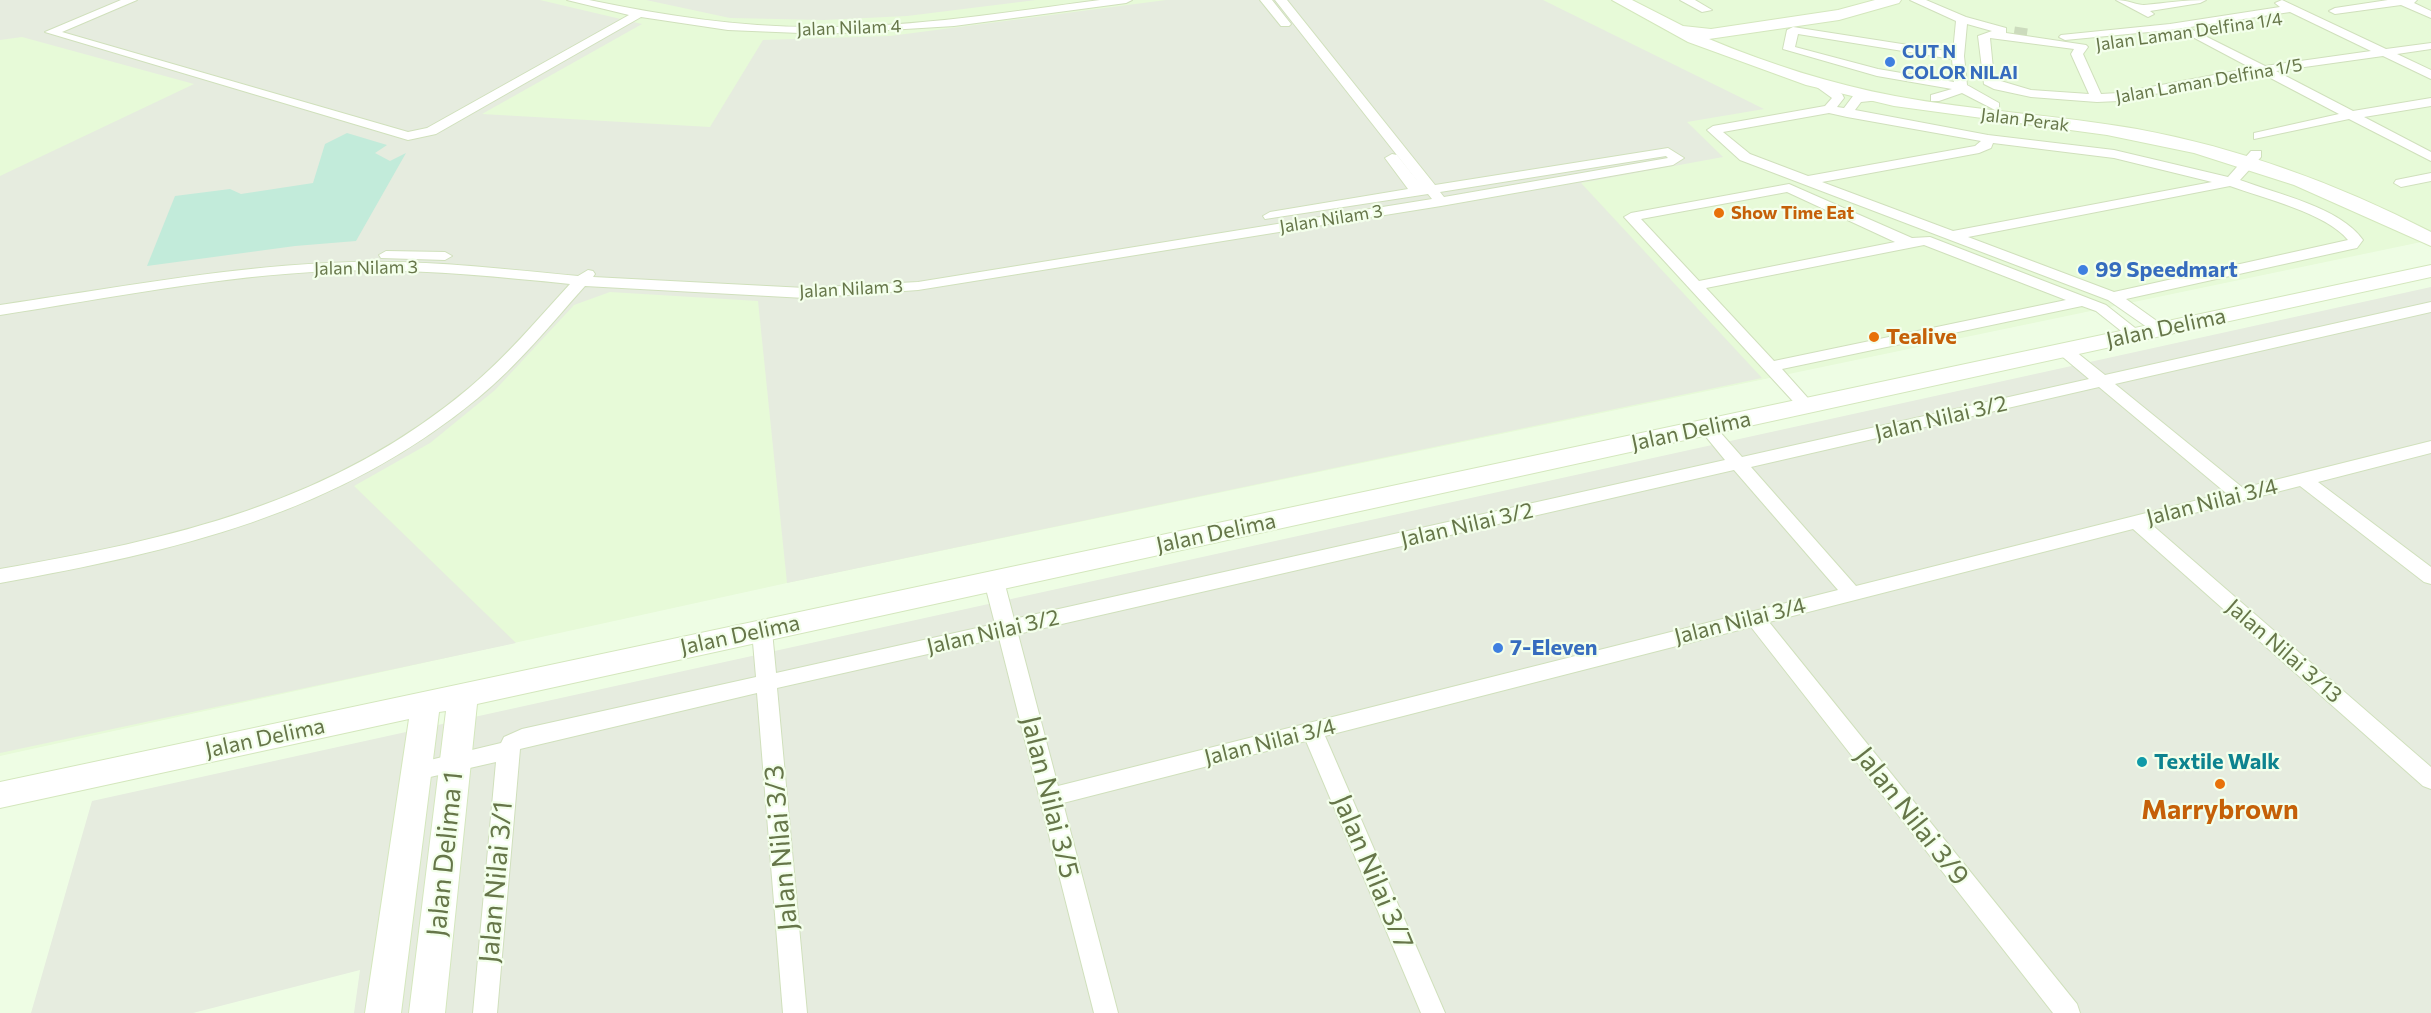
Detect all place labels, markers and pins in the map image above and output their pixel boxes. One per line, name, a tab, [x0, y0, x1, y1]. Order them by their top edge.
place label: CUT N COLOR NILAI	[1902, 41, 2018, 84]
marker: CUT N COLOR NILAI	[1883, 55, 1897, 69]
place label: Show Time Eat	[1731, 202, 1854, 224]
marker: Show Time Eat	[1712, 206, 1726, 220]
place label: 99 Speedmart	[2095, 257, 2238, 283]
marker: 99 Speedmart	[2076, 263, 2090, 277]
place label: Tealive	[1886, 324, 1957, 350]
marker: Tealive	[1867, 330, 1881, 344]
place label: 7-Eleven	[1510, 635, 1598, 661]
marker: 7-Eleven	[1491, 641, 1505, 655]
place label: Textile Walk	[2154, 749, 2280, 775]
marker: Textile Walk	[2135, 755, 2149, 769]
marker: Marrybrown	[2213, 777, 2227, 791]
place label: Marrybrown	[2141, 794, 2299, 826]

